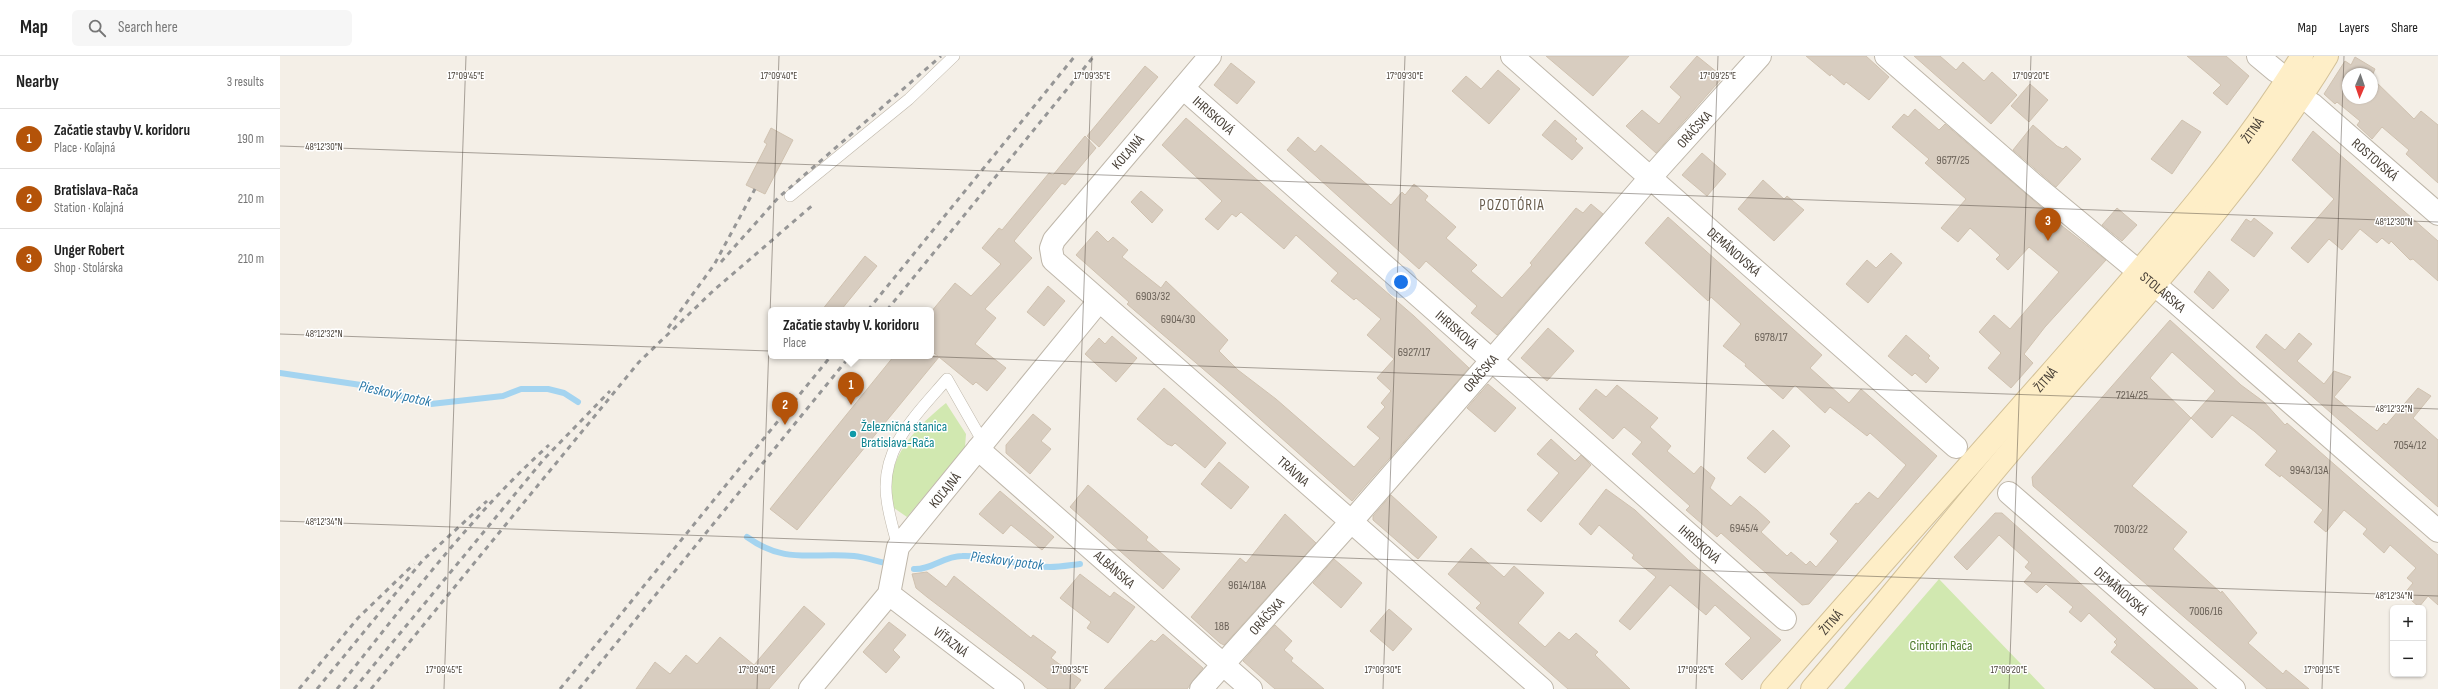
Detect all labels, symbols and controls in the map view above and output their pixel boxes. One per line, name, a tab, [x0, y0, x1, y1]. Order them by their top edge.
search box	[72, 10, 352, 46]
text: Map	[20, 16, 48, 39]
icon: search	[86, 17, 108, 39]
text: Search here	[118, 18, 178, 37]
text: Map	[2297, 19, 2317, 36]
text: Layers	[2339, 19, 2369, 36]
text: Share	[2391, 19, 2418, 36]
north arrow	[2342, 68, 2378, 104]
text: 17°09'45"E	[448, 70, 484, 82]
text: 17°09'40"E	[761, 70, 797, 82]
text: 17°09'35"E	[1074, 70, 1110, 82]
text: 17°09'30"E	[1387, 70, 1423, 82]
text: 17°09'25"E	[1700, 70, 1736, 82]
text: 17°09'20"E	[2013, 70, 2049, 82]
text: Nearby	[16, 72, 59, 92]
text: 3 results	[227, 74, 264, 90]
street label: IHRISKOVÁ	[1189, 92, 1239, 139]
street label: ORÁČSKA	[1673, 106, 1716, 151]
street label: ŽITNÁ	[2237, 113, 2268, 146]
text: Začatie stavby V. koridoru	[54, 121, 190, 140]
street label: KOĽAJNÁ	[1108, 130, 1148, 173]
text: 1	[26, 131, 32, 147]
text: 190 m	[237, 131, 264, 147]
street label: ROSTOVSKÁ	[2349, 134, 2403, 185]
text: Place · Koľajná	[54, 140, 115, 156]
text: 48°12'30"N	[305, 141, 343, 153]
house number: 9677/25	[1936, 153, 1970, 168]
text: Bratislava-Rača	[54, 181, 138, 200]
text: 2	[26, 191, 32, 207]
text: 210 m	[238, 191, 264, 207]
district label: POZOTÓRIA	[1479, 196, 1545, 215]
text: Station · Koľajná	[54, 200, 124, 216]
pin: 3	[2035, 208, 2061, 241]
text: 48°12'30"N	[2375, 216, 2413, 228]
street label: DEMÄNOVSKÁ	[1704, 224, 1765, 280]
text: Unger Robert	[54, 241, 125, 260]
text: 3	[26, 251, 32, 267]
text: 210 m	[238, 251, 264, 267]
text: Shop · Stolárska	[54, 260, 123, 276]
street label: STOLÁRSKA	[2137, 268, 2190, 317]
your location	[1391, 272, 1411, 292]
house number: 6903/32	[1136, 289, 1170, 304]
street label: IHRISKOVÁ	[1432, 306, 1482, 353]
popup	[768, 307, 934, 359]
house number: 6904/30	[1161, 312, 1195, 327]
text: Začatie stavby V. koridoru	[783, 316, 919, 335]
text: 48°12'32"N	[305, 328, 343, 340]
house number: 6978/17	[1755, 330, 1788, 345]
text: Place	[783, 335, 806, 351]
house number: 6927/17	[1398, 345, 1431, 360]
street label: ORÁČSKA	[1460, 350, 1502, 395]
street label: ŽITNÁ	[2030, 363, 2061, 395]
pin: 1	[838, 372, 864, 405]
water label: Pieskový potok	[357, 376, 433, 412]
house number: 7214/25	[2116, 388, 2148, 403]
pin: 2	[772, 392, 798, 425]
text: 48°12'32"N	[2375, 403, 2413, 415]
place label: Železničná stanica Bratislava-Rača	[861, 418, 947, 451]
marker: Železničná stanica Bratislava-Rača	[848, 429, 858, 439]
house number: 7054/12	[2394, 438, 2426, 453]
street label: TRÁVNA	[1274, 452, 1314, 490]
house number: 9943/13A	[2290, 463, 2329, 478]
street label: KOĽAJNÁ	[925, 468, 965, 511]
text: 48°12'34"N	[305, 516, 343, 528]
street label: IHRISKOVÁ	[1675, 521, 1725, 567]
house number: 6945/4	[1730, 521, 1758, 536]
house number: 7003/22	[2114, 522, 2148, 537]
street label: ALBÁNSKA	[1090, 546, 1139, 592]
water label: Pieskový potok	[969, 547, 1045, 575]
street label: DEMÄNOVSKÁ	[2091, 563, 2152, 620]
house number: 9614/18A	[1228, 578, 1267, 593]
text: 48°12'34"N	[2375, 590, 2413, 602]
street label: ORÁČSKA	[1245, 593, 1288, 638]
house number: 7006/16	[2189, 604, 2223, 619]
street label: ŽITNÁ	[1815, 605, 1847, 638]
map controls	[2390, 605, 2426, 677]
button: +	[2390, 605, 2426, 641]
house number: 18B	[1215, 619, 1229, 634]
street label: VÍŤAZNÁ	[930, 623, 973, 661]
park label: Cintorín Rača	[1910, 637, 1972, 654]
button: −	[2390, 641, 2426, 677]
text: 17°09'45"E	[426, 664, 462, 676]
text: 17°09'40"E	[739, 664, 775, 676]
text: 17°09'35"E	[1052, 664, 1088, 676]
text: 17°09'30"E	[1365, 664, 1401, 676]
text: 17°09'25"E	[1678, 664, 1714, 676]
text: 17°09'20"E	[1991, 664, 2027, 676]
text: 17°09'15"E	[2304, 664, 2340, 676]

